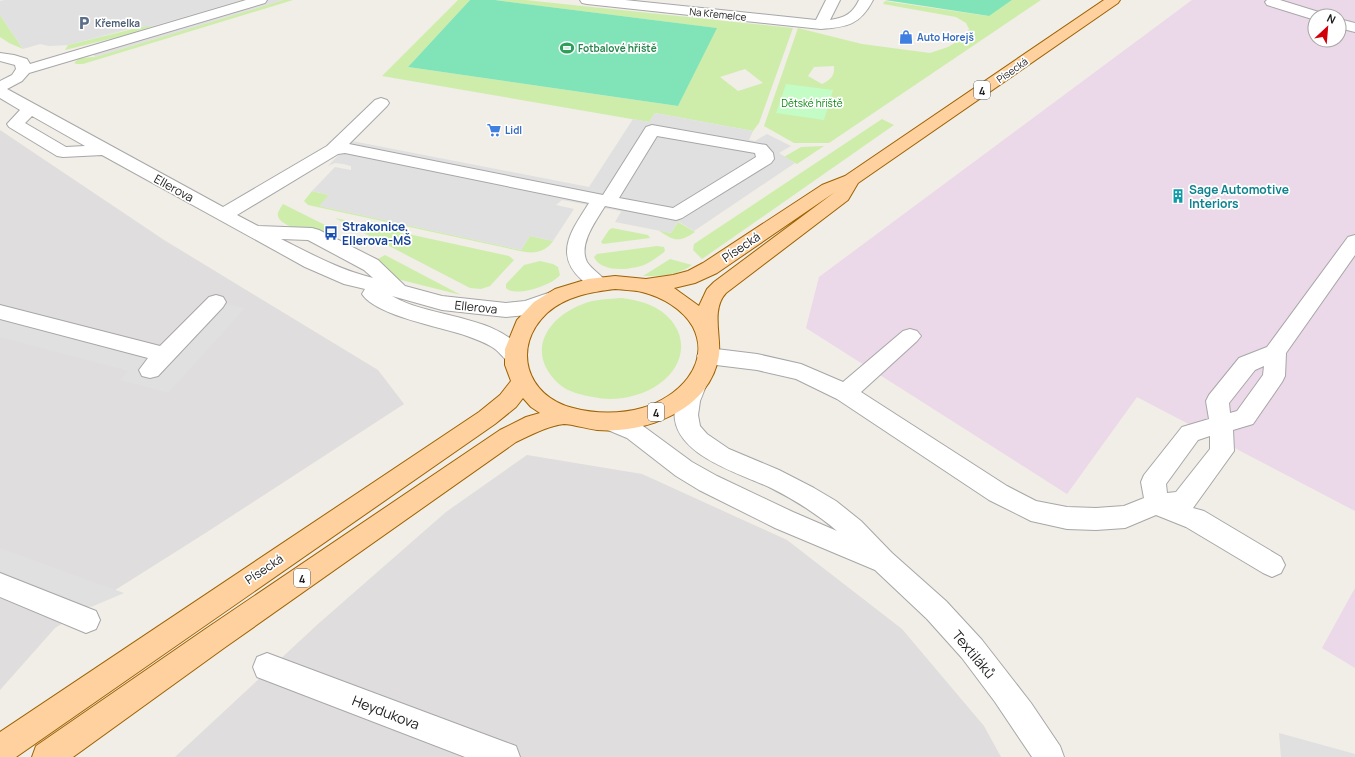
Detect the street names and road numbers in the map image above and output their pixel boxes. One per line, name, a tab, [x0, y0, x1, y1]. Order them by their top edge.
street label: Na Křemelce	[689, 4, 747, 24]
street label: Písecká	[993, 54, 1031, 86]
road number: 4	[974, 81, 990, 99]
street label: Ellerova	[151, 170, 197, 206]
street label: Písecká	[719, 228, 763, 266]
street label: Ellerova	[454, 296, 498, 318]
road number: 4	[648, 403, 664, 421]
street label: Písecká	[242, 550, 286, 588]
road number: 4	[294, 569, 310, 587]
street label: Textiláků	[948, 626, 1000, 682]
street label: Heydukova	[350, 690, 422, 734]

